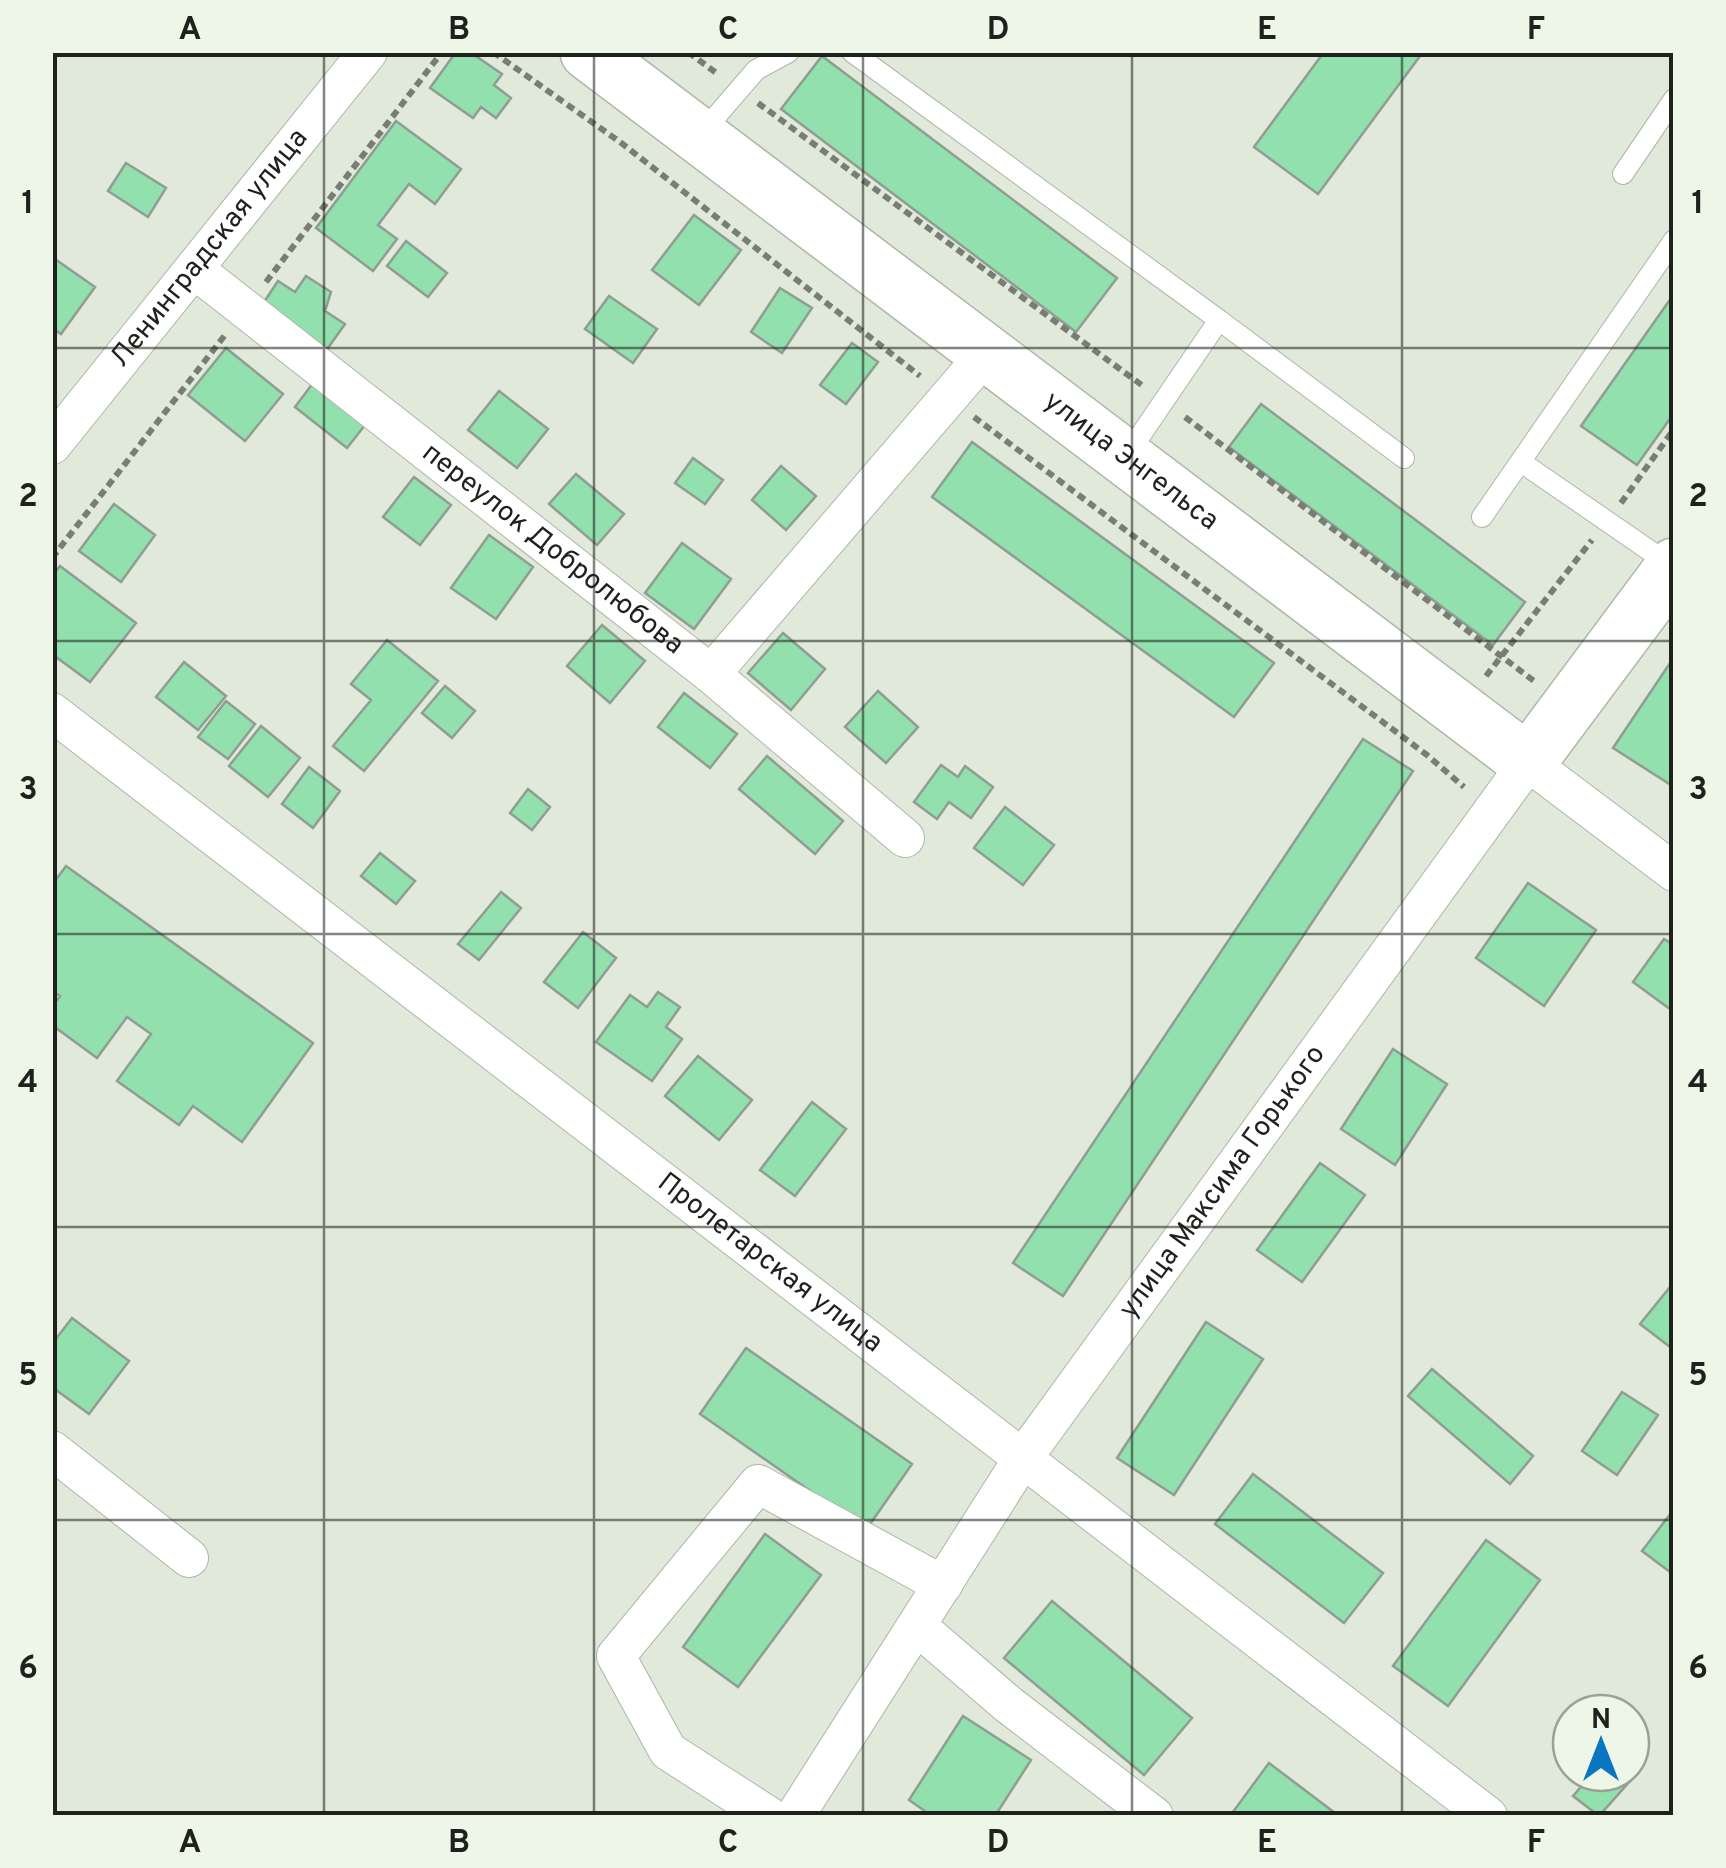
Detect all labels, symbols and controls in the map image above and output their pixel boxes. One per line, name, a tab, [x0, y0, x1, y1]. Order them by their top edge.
text: A	[179, 11, 201, 51]
text: B	[448, 11, 470, 51]
text: C	[718, 11, 738, 51]
text: D	[987, 11, 1009, 51]
text: E	[1257, 11, 1277, 51]
text: F	[1527, 11, 1545, 51]
street label: Ленинградская улица	[103, 122, 317, 375]
text: 1	[22, 185, 34, 225]
text: 1	[1692, 185, 1704, 225]
street label: улица Энгельса	[1036, 384, 1225, 540]
street label: переулок Добролюбова	[414, 436, 691, 663]
text: 2	[18, 478, 38, 518]
text: 2	[1688, 478, 1708, 518]
text: 3	[18, 771, 38, 811]
text: 3	[1688, 771, 1708, 811]
street label: улица Максима Горького	[1112, 1038, 1334, 1326]
text: 4	[18, 1064, 38, 1104]
text: 4	[1688, 1064, 1708, 1104]
street label: Пролетарская улица	[649, 1165, 889, 1362]
text: 5	[18, 1357, 38, 1397]
text: 5	[1688, 1357, 1708, 1397]
text: 6	[18, 1650, 38, 1690]
text: 6	[1688, 1650, 1708, 1690]
north arrow	[1551, 1693, 1651, 1793]
text: N	[1591, 1703, 1611, 1739]
text: A	[179, 1824, 201, 1864]
text: B	[448, 1824, 470, 1864]
text: C	[718, 1824, 738, 1864]
text: D	[987, 1824, 1009, 1864]
text: E	[1257, 1824, 1277, 1864]
text: F	[1527, 1824, 1545, 1864]

